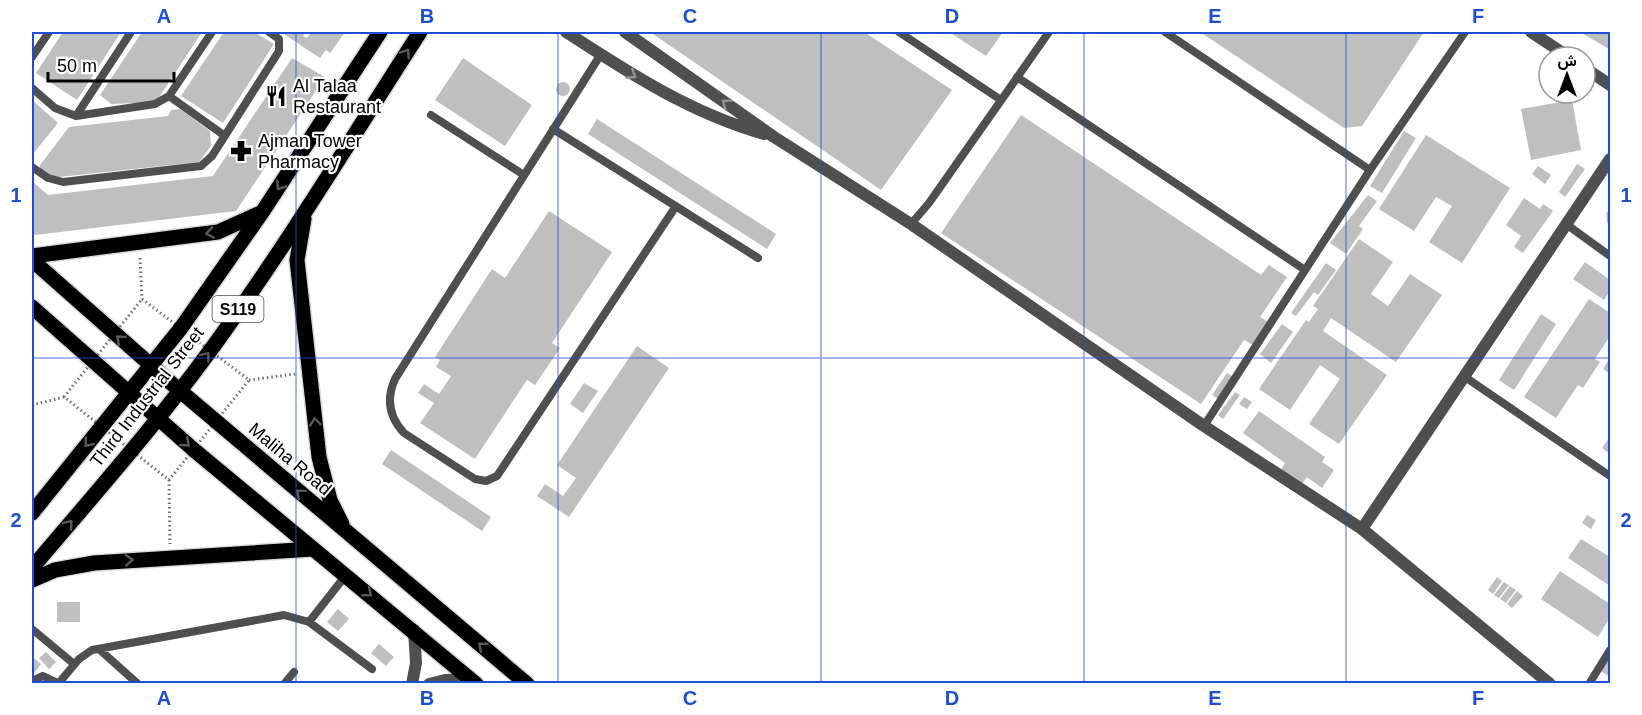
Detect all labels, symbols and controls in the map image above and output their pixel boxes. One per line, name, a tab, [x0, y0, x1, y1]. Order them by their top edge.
text: A	[157, 5, 171, 27]
text: B	[420, 5, 434, 27]
text: C	[683, 5, 697, 27]
text: D	[945, 5, 959, 27]
text: E	[1208, 5, 1222, 27]
text: F	[1472, 5, 1484, 27]
scale bar	[48, 45, 174, 83]
north arrow	[1537, 45, 1597, 105]
one-way arrow	[398, 49, 409, 60]
text: ش	[1557, 52, 1577, 70]
text: 50 m	[57, 56, 97, 76]
one-way arrow	[625, 68, 636, 79]
place label: Al Talaa Restaurant	[293, 76, 381, 117]
restaurant icon: Al Talaa Restaurant	[264, 84, 288, 108]
one-way arrow	[722, 99, 733, 110]
place label: Ajman Tower Pharmacy	[258, 131, 362, 172]
pharmacy icon: Ajman Tower Pharmacy	[229, 139, 253, 163]
one-way arrow	[275, 180, 287, 190]
text: 1	[10, 184, 22, 206]
text: 1	[1620, 184, 1632, 206]
one-way arrow	[205, 227, 215, 239]
road number: S119	[212, 296, 264, 322]
street label: Third Industrial Street	[86, 323, 208, 471]
one-way arrow	[117, 335, 127, 346]
one-way arrow	[198, 352, 209, 363]
one-way arrow	[309, 418, 322, 427]
street label: Maliha Road	[245, 419, 335, 499]
one-way arrow	[179, 435, 190, 446]
one-way arrow	[84, 437, 95, 448]
one-way arrow	[296, 490, 307, 501]
text: 2	[10, 509, 22, 531]
text: 2	[1620, 509, 1632, 531]
one-way arrow	[62, 520, 73, 531]
one-way arrow	[125, 554, 134, 567]
one-way arrow	[362, 586, 373, 597]
one-way arrow	[478, 642, 489, 653]
text: A	[157, 687, 171, 709]
text: B	[420, 687, 434, 709]
text: C	[683, 687, 697, 709]
text: D	[945, 687, 959, 709]
text: E	[1208, 687, 1222, 709]
text: F	[1472, 687, 1484, 709]

